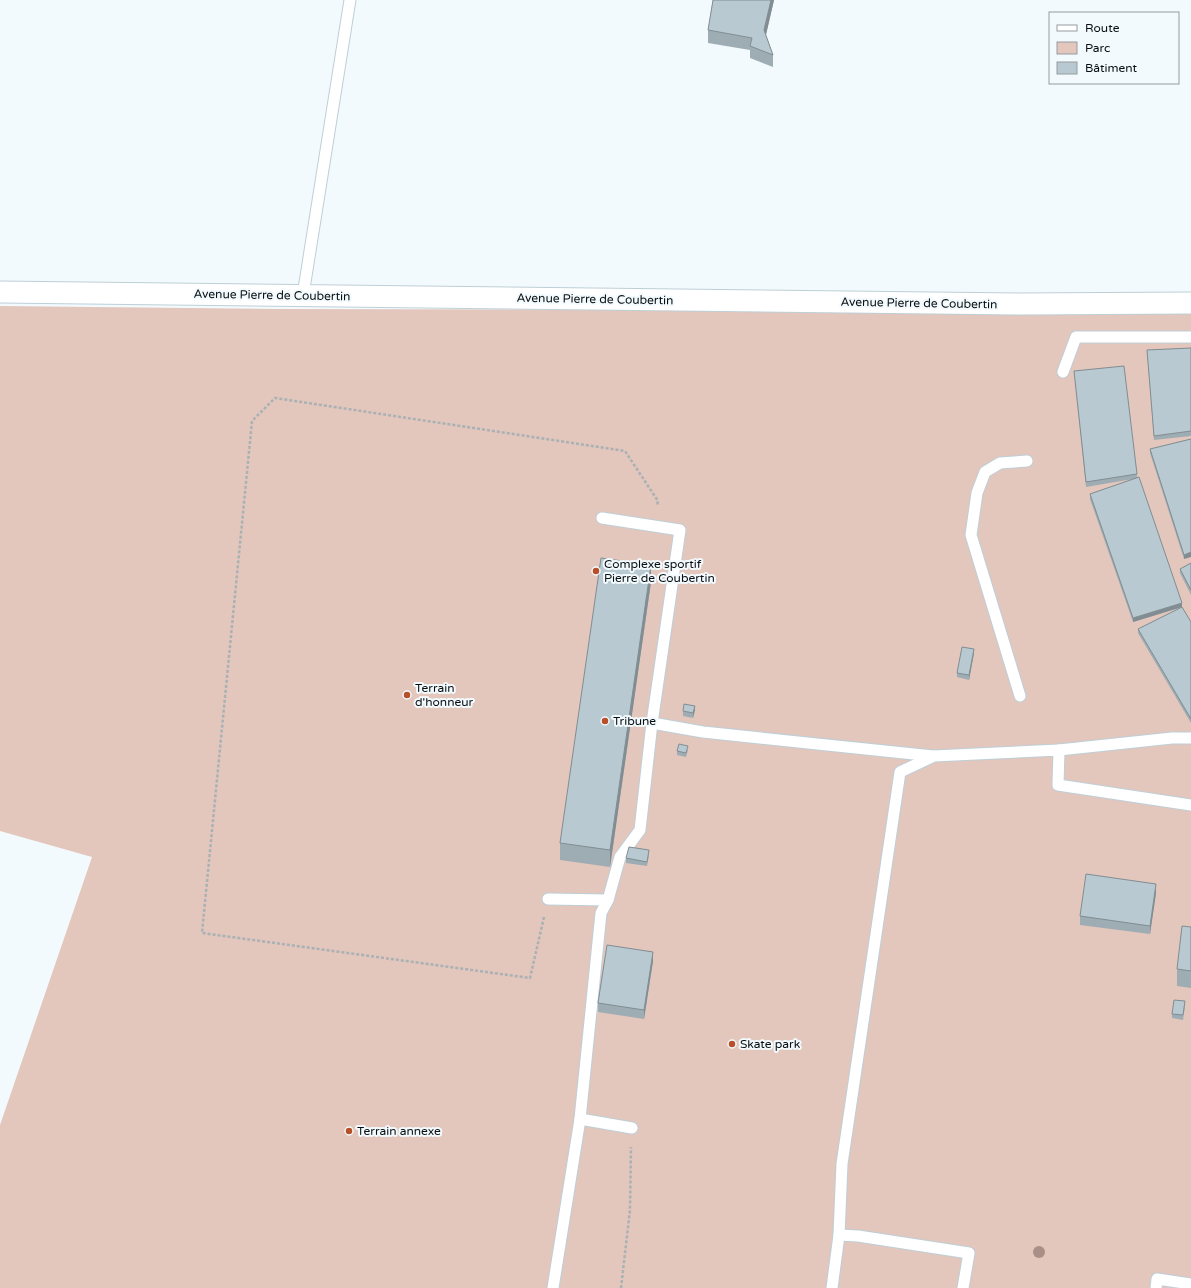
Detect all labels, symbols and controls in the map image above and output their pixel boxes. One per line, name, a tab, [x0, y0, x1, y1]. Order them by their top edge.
legend	[1049, 12, 1179, 84]
text: Route	[1085, 21, 1120, 35]
text: Parc	[1085, 41, 1110, 55]
text: Bâtiment	[1085, 61, 1137, 75]
street label: Avenue Pierre de Coubertin	[193, 287, 351, 303]
street label: Avenue Pierre de Coubertin	[516, 291, 674, 307]
street label: Avenue Pierre de Coubertin	[840, 295, 998, 311]
place label: Complexe sportif Pierre de Coubertin	[604, 557, 715, 585]
marker: Complexe sportif Pierre de Coubertin	[591, 566, 601, 576]
place label: Terrain d'honneur	[415, 681, 474, 709]
marker: Terrain d'honneur	[402, 690, 412, 700]
place label: Tribune	[613, 714, 656, 728]
marker: Tribune	[600, 716, 610, 726]
place label: Skate park	[740, 1037, 801, 1051]
marker: Skate park	[727, 1039, 737, 1049]
place label: Terrain annexe	[357, 1124, 441, 1138]
marker: Terrain annexe	[344, 1126, 354, 1136]

